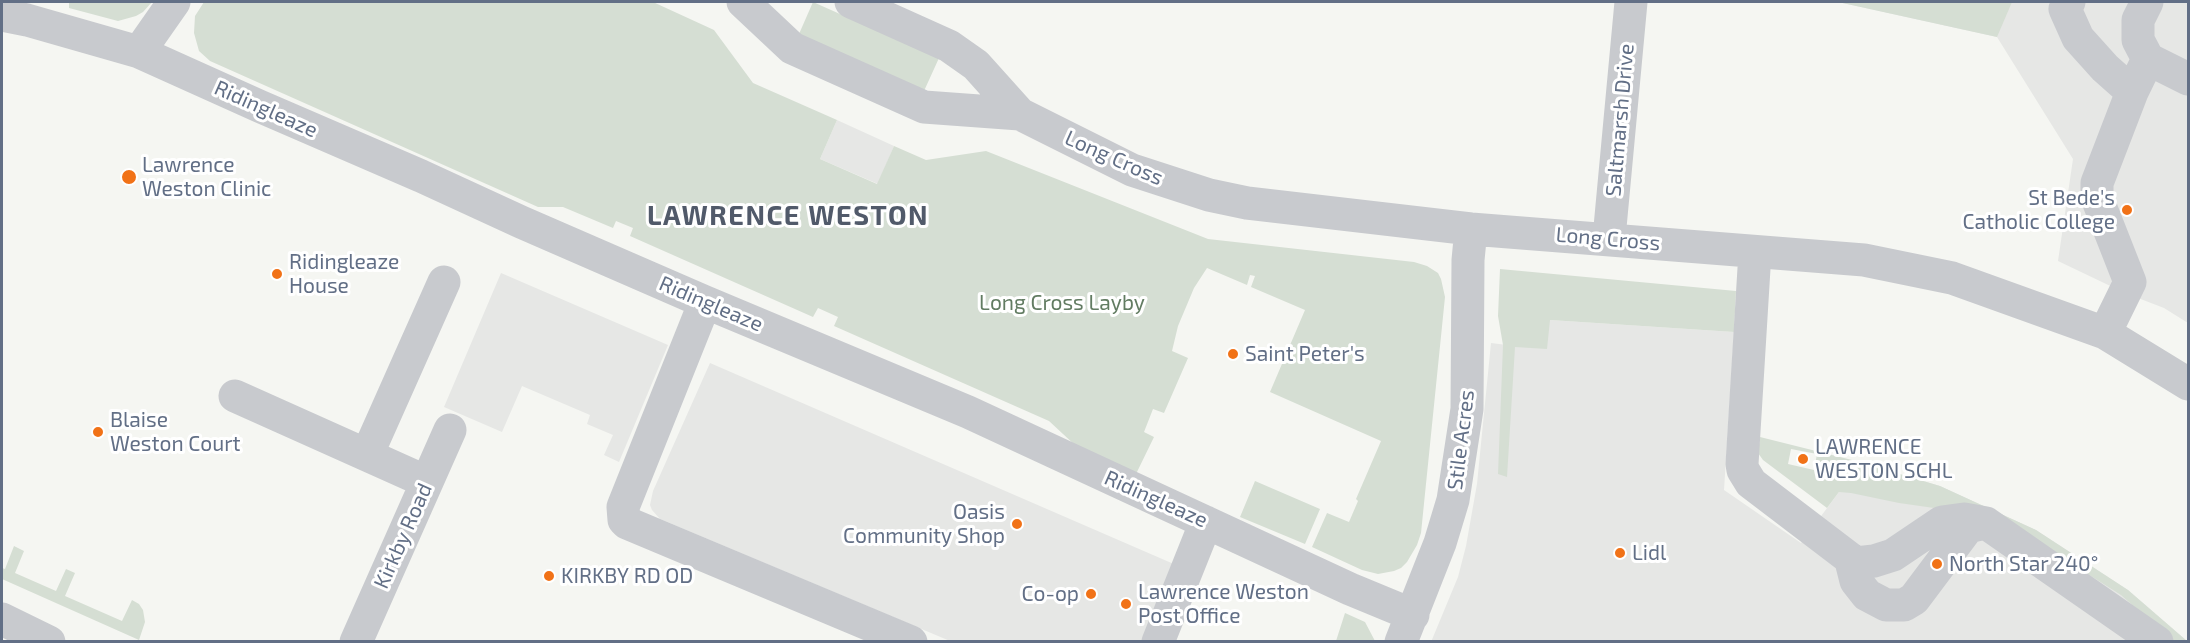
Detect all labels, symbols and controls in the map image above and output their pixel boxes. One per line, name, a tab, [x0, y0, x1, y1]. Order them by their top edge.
street label: Saltmarsh Drive	[1601, 43, 1639, 197]
street label: Ridingleaze	[210, 75, 322, 143]
street label: Long Cross	[1061, 125, 1167, 191]
place label: Lawrence Weston Clinic	[142, 152, 271, 202]
marker: Lawrence Weston Clinic	[120, 168, 138, 186]
place label: St Bede's Catholic College	[1962, 185, 2115, 235]
district label: LAWRENCE WESTON	[647, 200, 929, 232]
marker: St Bede's Catholic College	[2120, 203, 2134, 217]
street label: Long Cross	[1555, 222, 1661, 256]
place label: Ridingleaze House	[289, 249, 399, 299]
marker: Ridingleaze House	[270, 267, 284, 281]
street label: Ridingleaze	[655, 271, 767, 337]
park label: Long Cross Layby	[979, 290, 1145, 316]
place label: Saint Peter's	[1245, 341, 1365, 367]
marker: Saint Peter's	[1226, 347, 1240, 361]
street label: Stile Acres	[1442, 389, 1480, 491]
place label: Blaise Weston Court	[110, 407, 241, 457]
marker: Blaise Weston Court	[91, 425, 105, 439]
place label: LAWRENCE WESTON SCHL	[1815, 434, 1952, 484]
marker: LAWRENCE WESTON SCHL	[1796, 452, 1810, 466]
street label: Ridingleaze	[1100, 465, 1212, 533]
street label: Kirkby Road	[369, 479, 437, 593]
place label: Oasis Community Shop	[843, 499, 1005, 549]
marker: Oasis Community Shop	[1010, 517, 1024, 531]
place label: Lidl	[1632, 540, 1666, 566]
marker: Lidl	[1613, 546, 1627, 560]
place label: North Star 240°	[1949, 551, 2098, 577]
marker: North Star 240°	[1930, 557, 1944, 571]
place label: KIRKBY RD OD	[561, 563, 693, 589]
marker: KIRKBY RD OD	[542, 569, 556, 583]
place label: Lawrence Weston Post Office	[1138, 579, 1309, 629]
place label: Co-op	[1022, 581, 1079, 607]
marker: Co-op	[1084, 587, 1098, 601]
marker: Lawrence Weston Post Office	[1119, 597, 1133, 611]

